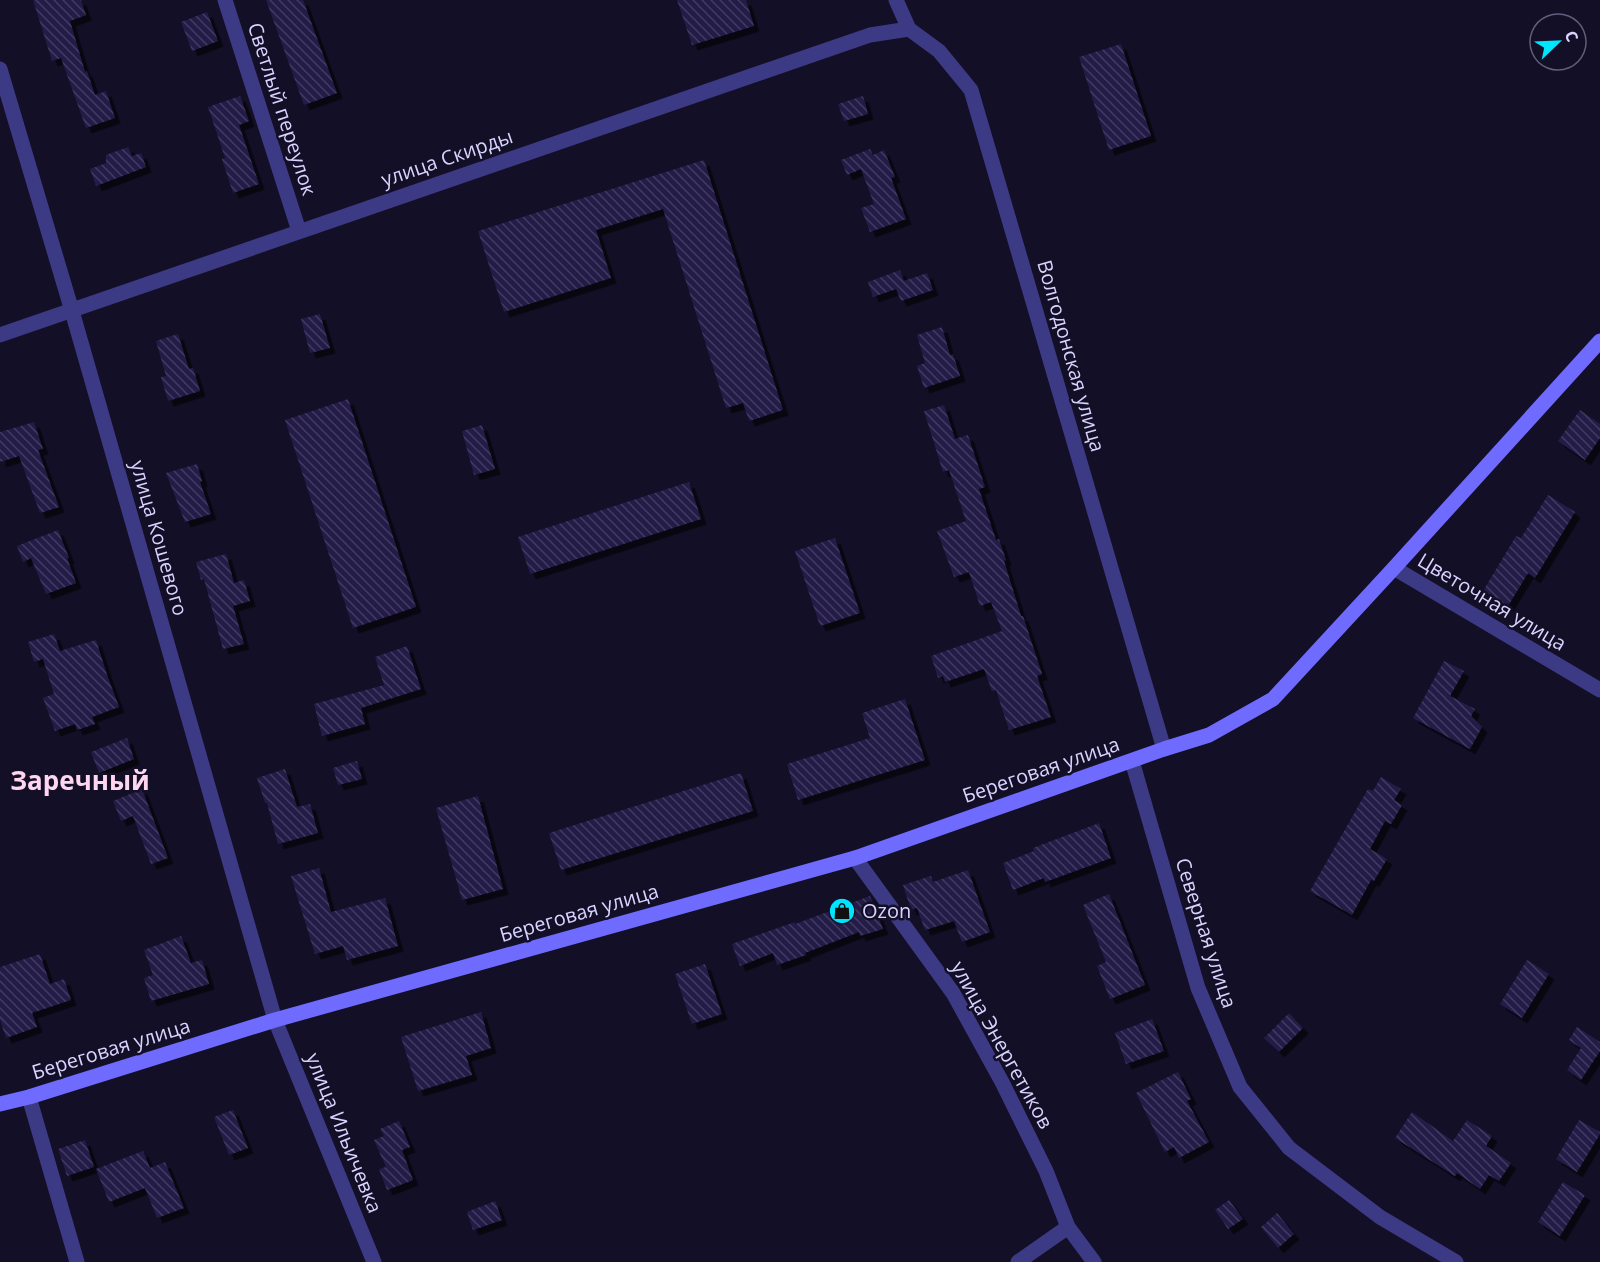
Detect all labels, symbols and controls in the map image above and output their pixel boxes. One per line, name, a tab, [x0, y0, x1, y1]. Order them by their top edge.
north arrow	[1528, 12, 1588, 72]
street label: Светлый переулок	[242, 19, 323, 199]
text: С	[1560, 27, 1584, 45]
street label: улица Скирды	[377, 122, 516, 193]
street label: Волгодонская улица	[1031, 257, 1112, 455]
street label: улица Кошевого	[124, 457, 195, 619]
street label: Цветочная улица	[1413, 547, 1572, 657]
street label: Береговая улица	[959, 730, 1123, 809]
district label: Заречный	[10, 762, 150, 798]
street label: Северная улица	[1169, 854, 1244, 1012]
street label: Береговая улица	[496, 877, 662, 948]
shop icon: Ozon	[827, 896, 857, 926]
place label: Ozon	[862, 897, 911, 924]
street label: улица Энергетиков	[945, 956, 1060, 1133]
street label: Береговая улица	[28, 1012, 193, 1085]
street label: улица Ильичевка	[300, 1049, 389, 1217]

